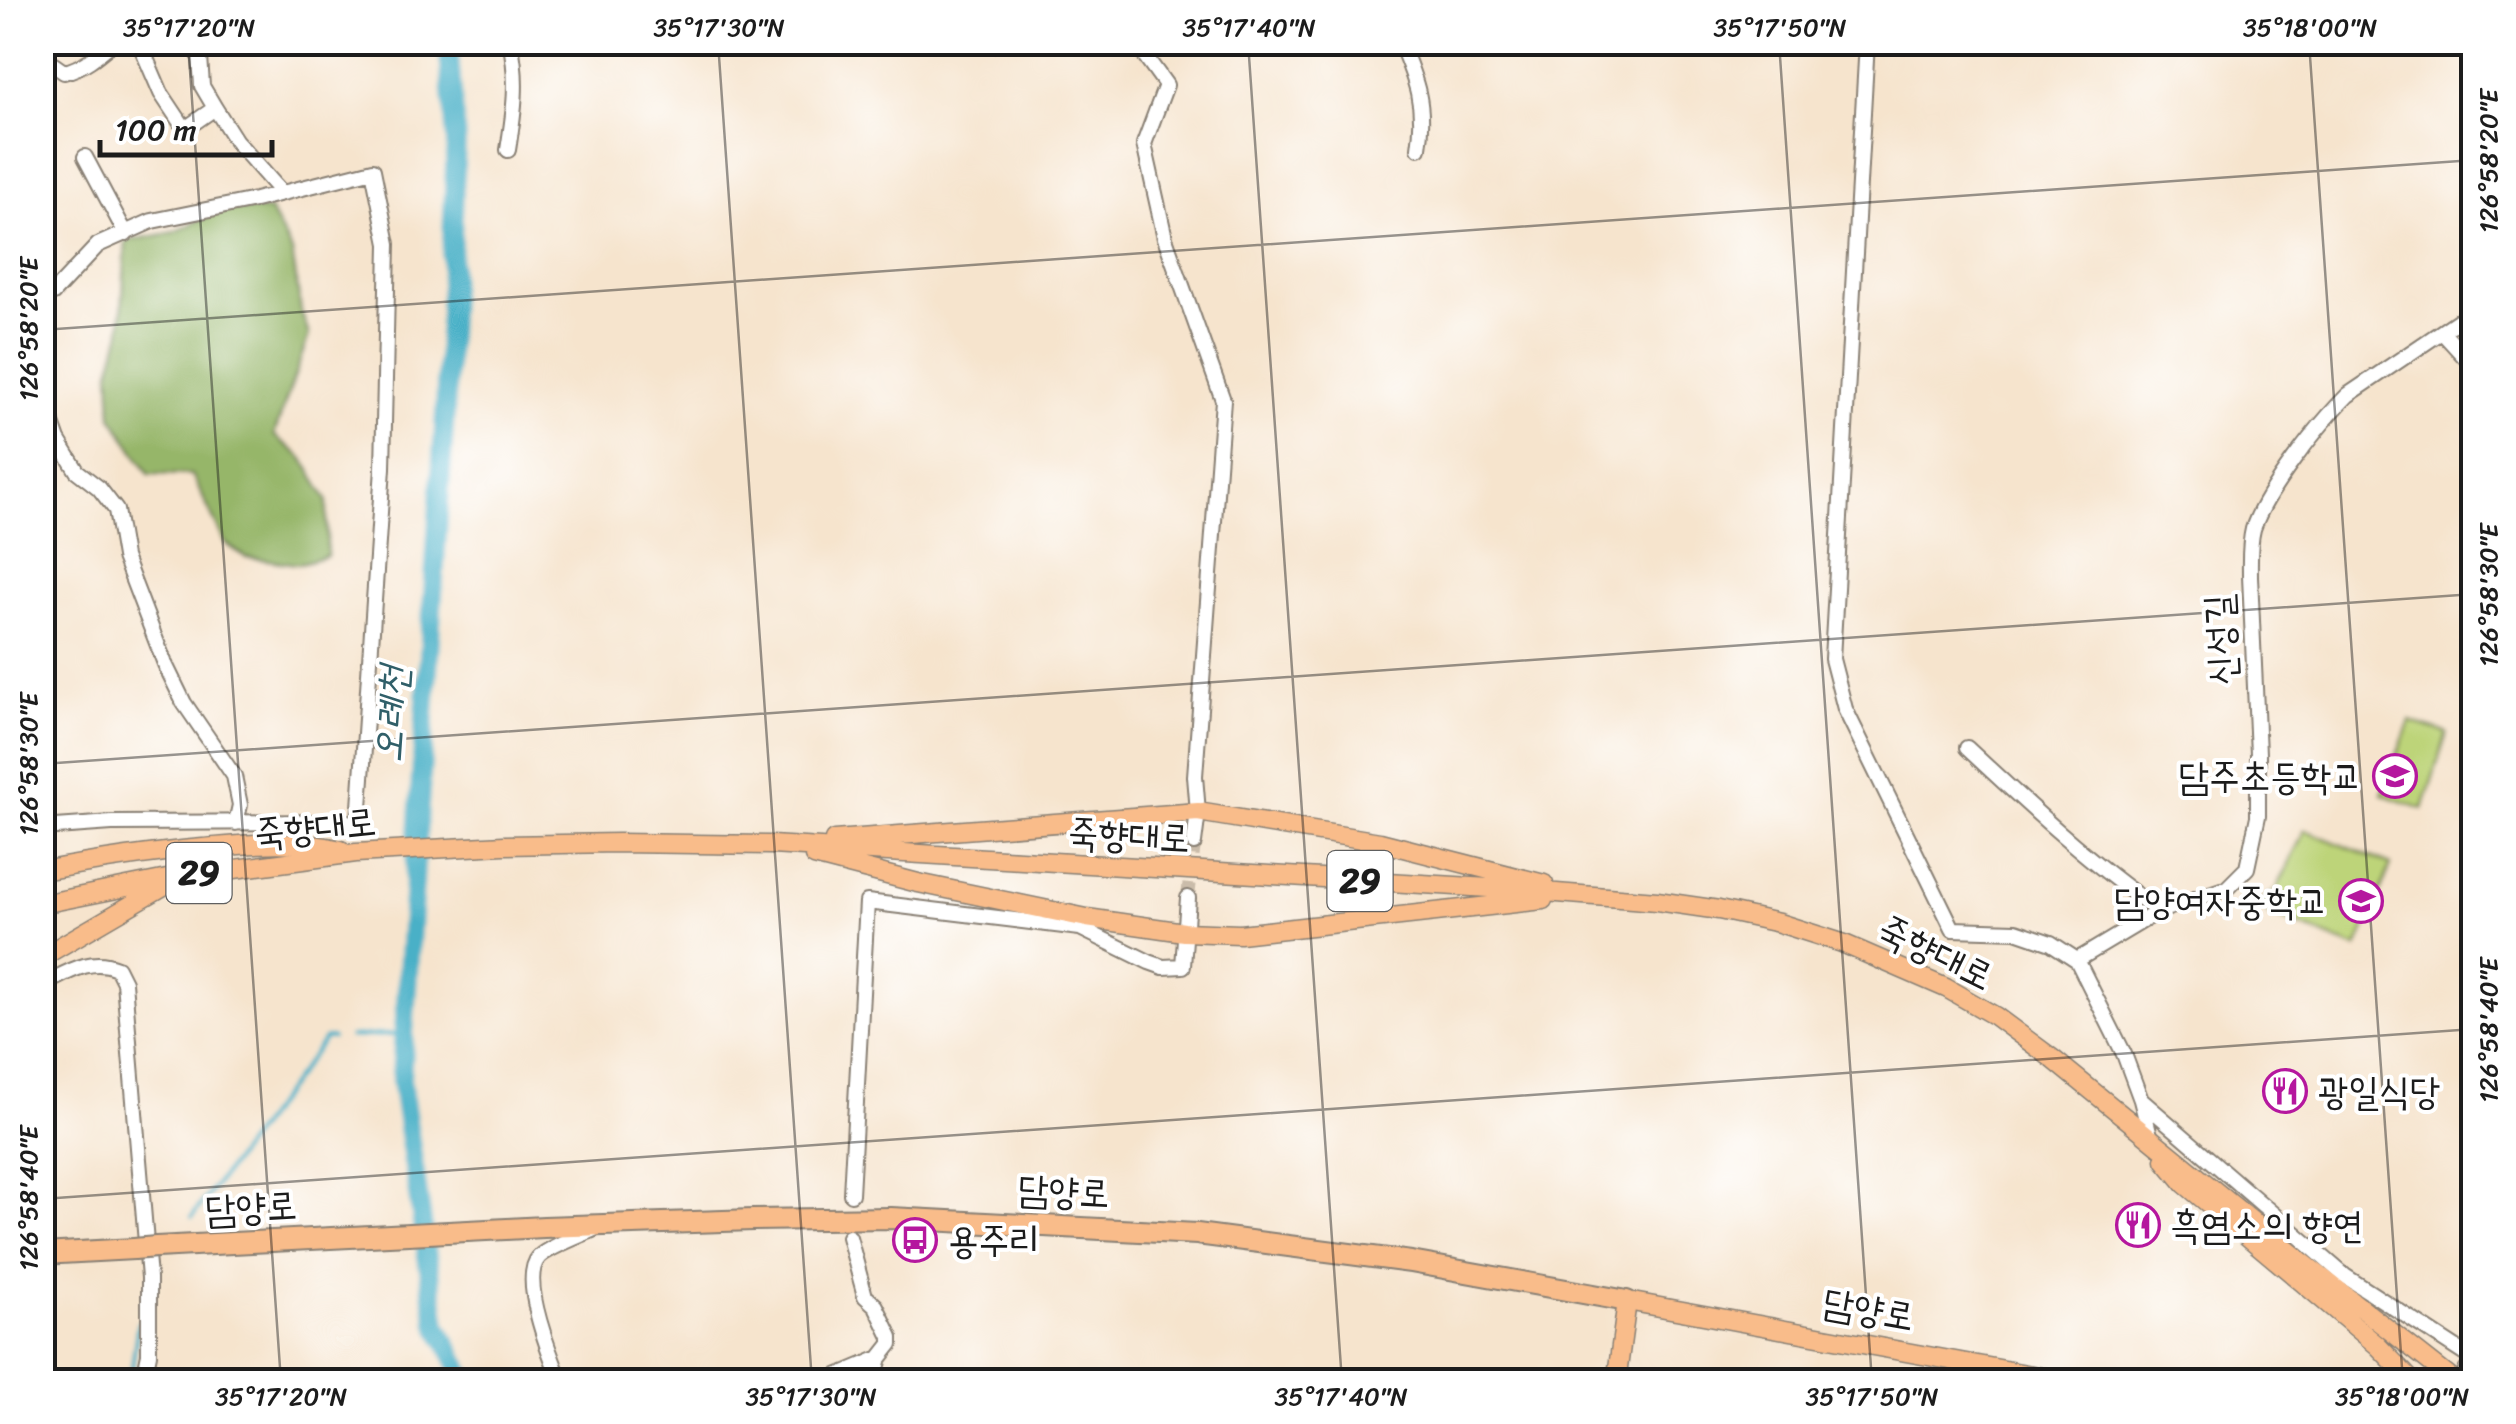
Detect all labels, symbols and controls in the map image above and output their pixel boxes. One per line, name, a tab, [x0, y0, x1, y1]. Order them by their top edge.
text: 35°17'20"N	[123, 5, 256, 50]
text: 35°17'30"N	[653, 5, 785, 50]
text: 35°17'40"N	[1182, 5, 1316, 50]
text: 35°17'50"N	[1714, 5, 1847, 50]
text: 35°18'00"N	[2243, 5, 2378, 50]
text: 126°58'20"E	[2466, 87, 2511, 233]
scale bar	[100, 95, 272, 157]
text: 100 m	[115, 103, 197, 157]
text: 126°58'20"E	[6, 255, 51, 401]
text: 126°58'30"E	[2466, 521, 2511, 667]
street label: 신성길	[2185, 592, 2256, 688]
water label: 오례천	[352, 660, 430, 765]
text: 126°58'30"E	[6, 690, 51, 836]
place label: 담주초등학교	[2179, 743, 2362, 810]
school or university icon: 담주초등학교	[2372, 753, 2418, 799]
street label: 죽향대로	[251, 788, 379, 867]
street label: 죽향대로	[1066, 799, 1192, 872]
road number: 29	[166, 843, 232, 903]
road number: 29	[1328, 851, 1392, 911]
place label: 담양여자중학교	[2114, 868, 2328, 935]
school or university icon: 담양여자중학교	[2338, 878, 2384, 924]
street label: 죽향대로	[1866, 896, 2005, 1009]
text: 126°58'40"E	[2466, 955, 2511, 1103]
place label: 광일식당	[2318, 1058, 2440, 1125]
restaurant icon: 광일식당	[2262, 1068, 2308, 1114]
text: 126°58'40"E	[6, 1123, 51, 1271]
street label: 담양로	[1016, 1156, 1112, 1227]
street label: 담양로	[203, 1172, 299, 1243]
place label: 흑염소의 향연	[2170, 1192, 2363, 1259]
restaurant icon: 흑염소의 향연	[2115, 1202, 2161, 1248]
place label: 용주리	[948, 1207, 1040, 1274]
bus stop icon: 용주리	[892, 1217, 938, 1263]
street label: 담양로	[1818, 1269, 1920, 1350]
text: 35°17'20"N	[215, 1374, 348, 1419]
text: 35°17'30"N	[745, 1374, 877, 1419]
text: 35°17'40"N	[1274, 1374, 1408, 1419]
text: 35°17'50"N	[1806, 1374, 1939, 1419]
text: 35°18'00"N	[2335, 1374, 2470, 1419]

